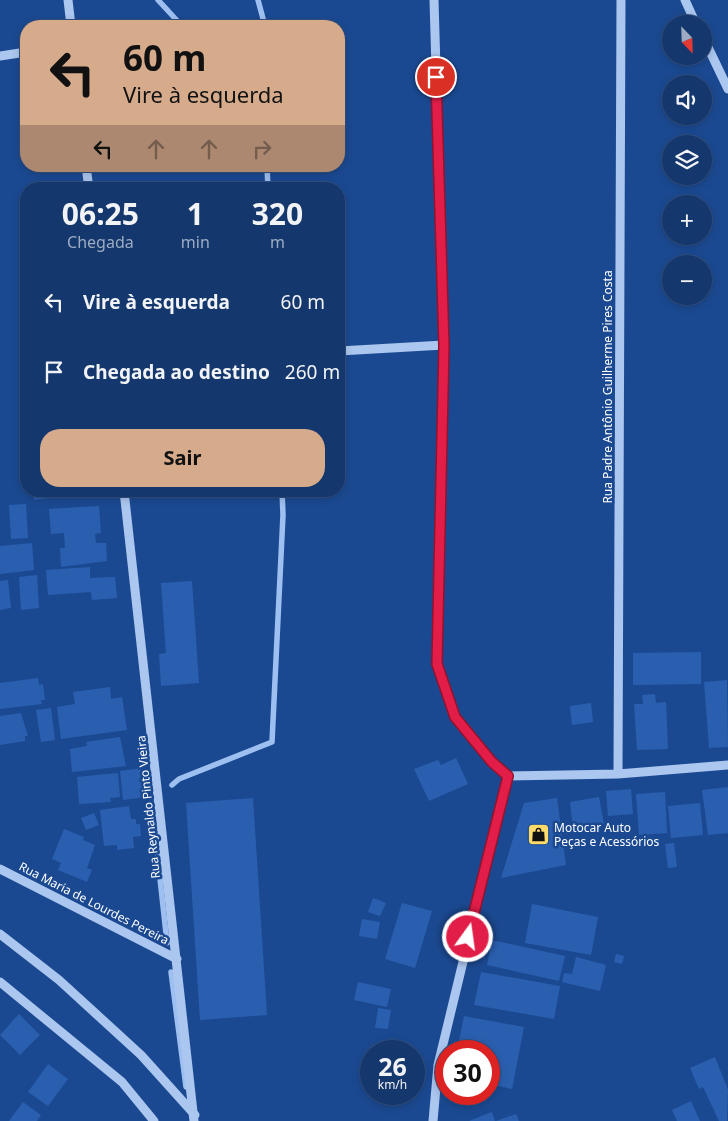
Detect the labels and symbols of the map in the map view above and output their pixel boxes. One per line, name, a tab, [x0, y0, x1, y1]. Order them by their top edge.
north arrow	[662, 15, 712, 65]
pin	[415, 56, 457, 98]
street label: Rua Padre Antônio Guilherme Pires Costa	[599, 270, 616, 504]
street label: Rua Reynaldo Pinto Vieira	[132, 735, 164, 879]
place label: Motocar Auto Peças e Acessórios	[554, 819, 660, 850]
shop icon: Motocar Auto Peças e Acessórios	[526, 822, 550, 846]
street label: Rua Maria de Lourdes Pereira	[16, 858, 172, 948]
position arrow	[441, 910, 493, 962]
speed limit sign: 30	[435, 1040, 500, 1105]

